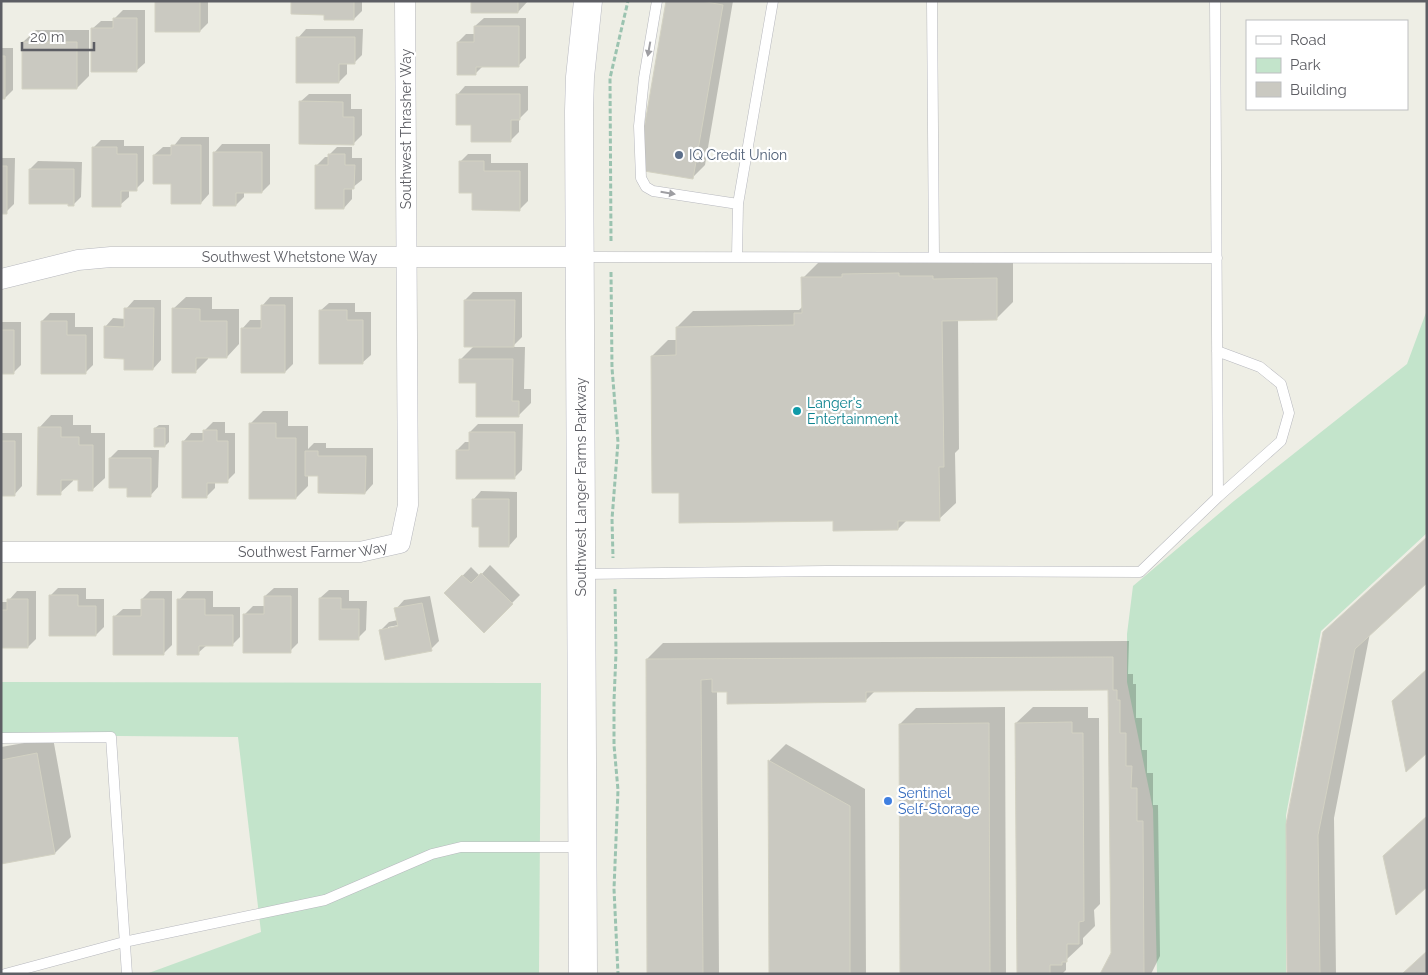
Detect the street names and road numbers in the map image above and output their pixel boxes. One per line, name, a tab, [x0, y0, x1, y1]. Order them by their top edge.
street label: Southwest Thrasher Way	[398, 48, 414, 209]
street label: Southwest Whetstone Way	[202, 249, 378, 265]
street label: Southwest Langer Farms Parkway	[573, 377, 589, 597]
street label: Southwest Farmer Way	[238, 538, 389, 560]

